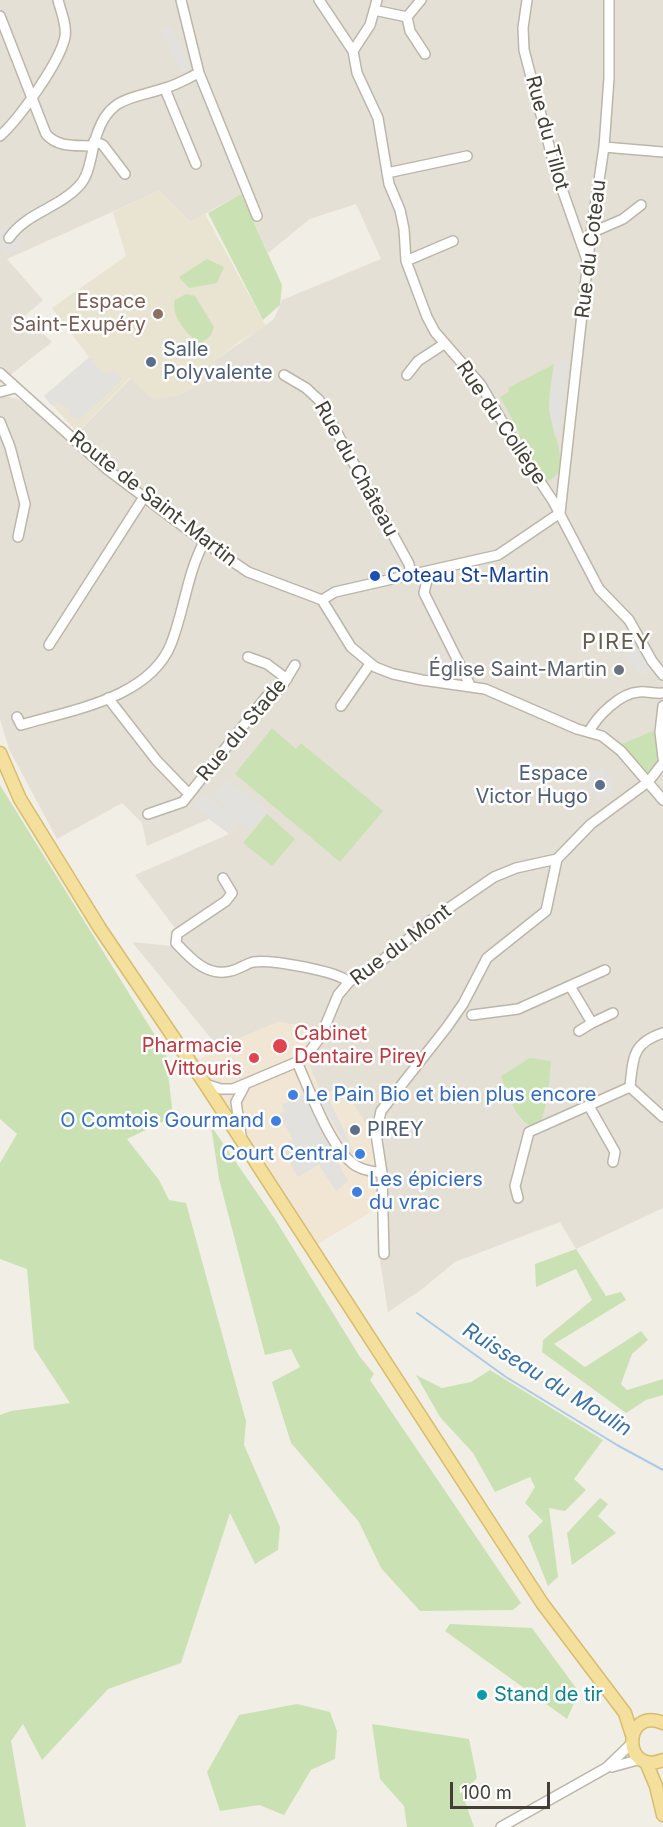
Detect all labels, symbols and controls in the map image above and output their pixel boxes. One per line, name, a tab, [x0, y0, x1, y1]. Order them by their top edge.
street label: Rue du Tillot	[520, 73, 574, 193]
street label: Rue du Coteau	[571, 178, 611, 320]
place label: Espace Saint-Exupéry	[12, 290, 146, 337]
marker: Espace Saint-Exupéry	[151, 307, 165, 321]
place label: Salle Polyvalente	[163, 338, 273, 385]
marker: Salle Polyvalente	[144, 355, 158, 369]
street label: Rue du Collège	[451, 357, 551, 489]
street label: Rue du Château	[309, 397, 403, 541]
street label: Route de Saint-Martin	[64, 426, 242, 572]
place label: Coteau St-Martin	[387, 564, 549, 588]
marker: Coteau St-Martin	[368, 569, 382, 583]
district label: PIREY	[582, 629, 652, 655]
place label: Église Saint-Martin	[429, 658, 607, 682]
marker: Église Saint-Martin	[612, 663, 626, 677]
street label: Rue du Stade	[192, 674, 292, 786]
place label: Espace Victor Hugo	[475, 762, 588, 809]
marker: Espace Victor Hugo	[593, 778, 607, 792]
street label: Rue du Mont	[346, 899, 456, 991]
place label: Cabinet Dentaire Pirey	[294, 1022, 426, 1069]
place label: Pharmacie Vittouris	[142, 1034, 242, 1081]
marker: Cabinet Dentaire Pirey	[271, 1037, 289, 1055]
marker: Pharmacie Vittouris	[247, 1051, 261, 1065]
place label: Le Pain Bio et bien plus encore	[305, 1083, 596, 1107]
marker: Le Pain Bio et bien plus encore	[286, 1088, 300, 1102]
place label: O Comtois Gourmand	[60, 1109, 264, 1133]
marker: O Comtois Gourmand	[269, 1114, 283, 1128]
place label: PIREY	[367, 1118, 424, 1142]
marker: PIREY	[348, 1123, 362, 1137]
place label: Court Central	[221, 1142, 348, 1166]
marker: Court Central	[353, 1147, 367, 1161]
place label: Les épiciers du vrac	[369, 1168, 483, 1215]
marker: Les épiciers du vrac	[350, 1185, 364, 1199]
water label: Ruisseau du Moulin	[458, 1318, 636, 1442]
place label: Stand de tir	[494, 1683, 603, 1707]
marker: Stand de tir	[475, 1688, 489, 1702]
scale bar	[453, 1770, 554, 1808]
text: 100 m	[461, 1782, 512, 1803]

